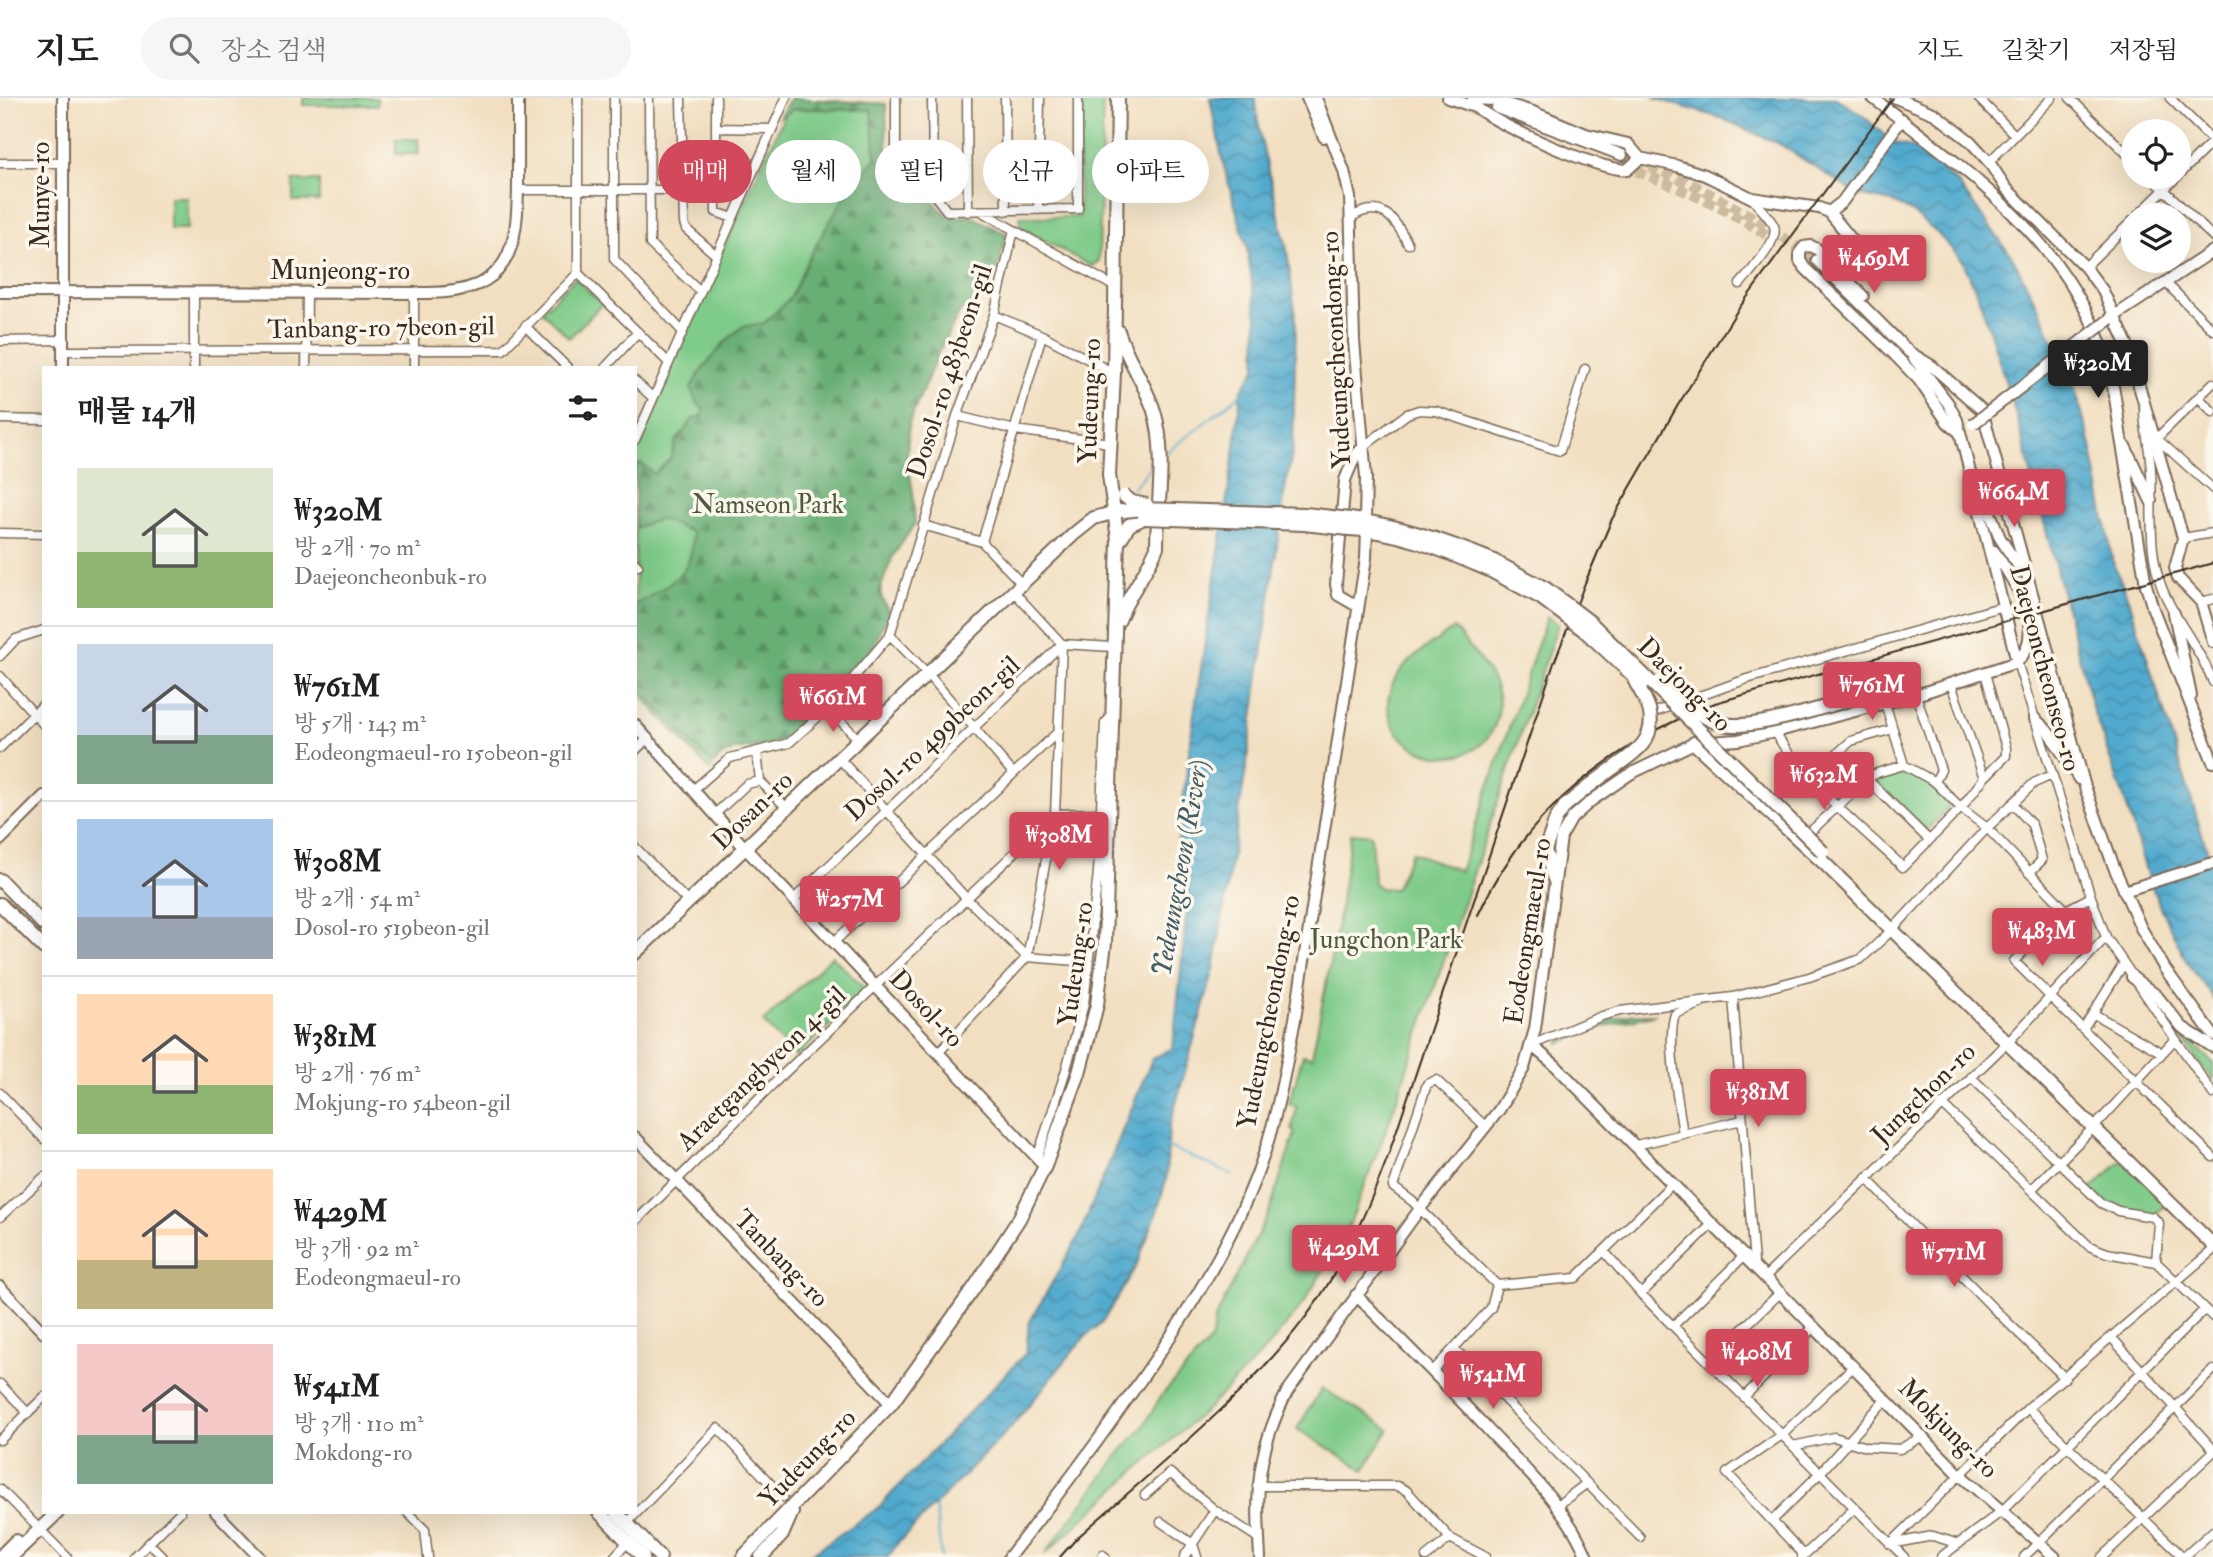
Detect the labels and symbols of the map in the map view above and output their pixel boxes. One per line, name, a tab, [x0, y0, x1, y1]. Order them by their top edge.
street label: Munye-ro	[25, 142, 57, 248]
street label: Yudeungcheondong-ro	[1314, 230, 1358, 470]
pin: ₩469M	[1825, 236, 1923, 295]
street label: Munjeong-ro	[270, 255, 410, 287]
street label: Dosol-ro 483beon-gil	[900, 260, 1000, 482]
street label: Tanbang-ro 7beon-gil	[267, 310, 495, 346]
street label: Yudeung-ro	[1072, 338, 1108, 464]
pin: ₩320M	[2049, 341, 2147, 400]
pin: ₩664M	[1965, 470, 2063, 529]
park label: Namseon Park	[692, 489, 845, 521]
street label: Daejeoncheonseo-ro	[2002, 562, 2088, 775]
street label: Daejong-ro	[1630, 631, 1738, 739]
street label: Dosol-ro 499beon-gil	[838, 649, 1027, 828]
pin: ₩761M	[1823, 662, 1921, 722]
pin: ₩661M	[784, 674, 882, 734]
pin: ₩632M	[1775, 752, 1873, 812]
water label: Yedeungcheon (River)	[1144, 757, 1217, 979]
street label: Dosan-ro	[706, 765, 800, 857]
pin: ₩308M	[1010, 812, 1108, 872]
street label: Eodeongmaeul-ro	[1497, 836, 1559, 1027]
pin: ₩257M	[801, 876, 899, 936]
street label: Yudeungcheondong-ro	[1231, 892, 1307, 1132]
street label: Yudeung-ro	[1051, 900, 1101, 1029]
pin: ₩483M	[1993, 908, 2091, 968]
park label: Jungchon Park	[1309, 924, 1463, 956]
street label: Dosol-ro	[882, 963, 970, 1054]
street label: Araetgangbyeon 4-gil	[670, 979, 853, 1159]
street label: Jungchon-ro	[1864, 1036, 1983, 1152]
pin: ₩381M	[1709, 1070, 1807, 1129]
street label: Tanbang-ro	[727, 1203, 836, 1314]
pin: ₩429M	[1295, 1226, 1393, 1285]
pin: ₩571M	[1905, 1230, 2003, 1289]
pin: ₩408M	[1708, 1330, 1806, 1389]
pin: ₩541M	[1444, 1352, 1542, 1411]
street label: Mokjung-ro	[1892, 1372, 2005, 1485]
street label: Yudeung-ro	[753, 1402, 863, 1515]

